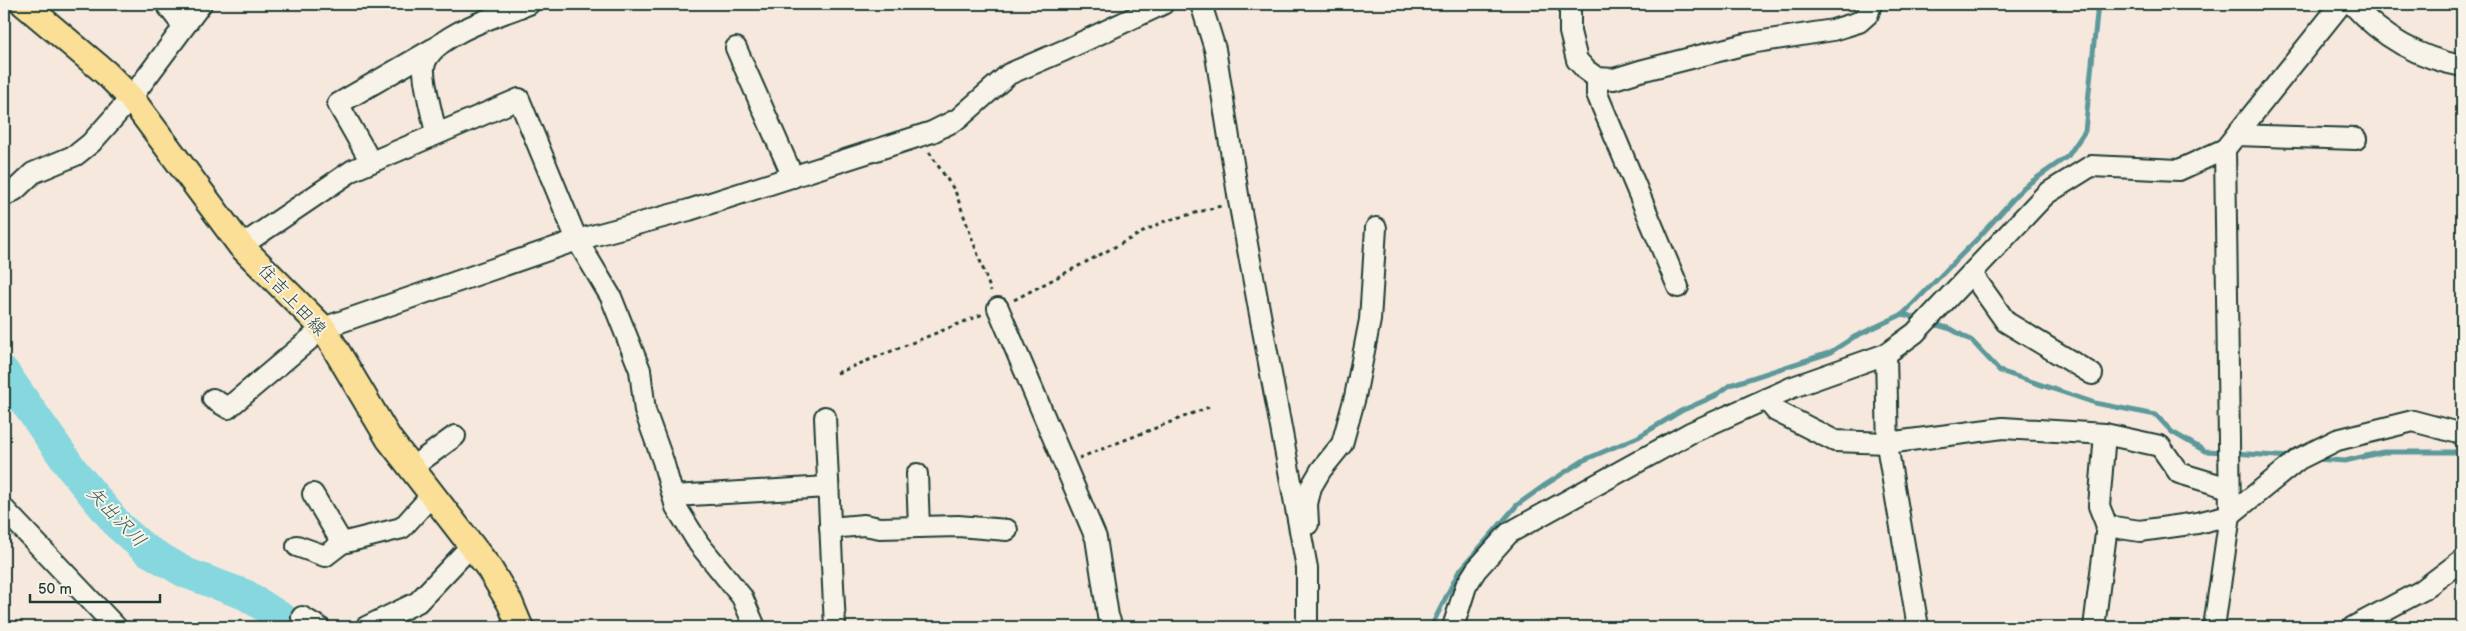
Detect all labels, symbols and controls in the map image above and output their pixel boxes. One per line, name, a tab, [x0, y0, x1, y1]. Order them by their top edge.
street label: 住吉上田線	[254, 260, 330, 340]
water label: 矢出沢川	[81, 482, 151, 552]
scale bar	[30, 571, 160, 603]
text: 50 m	[38, 580, 72, 599]

